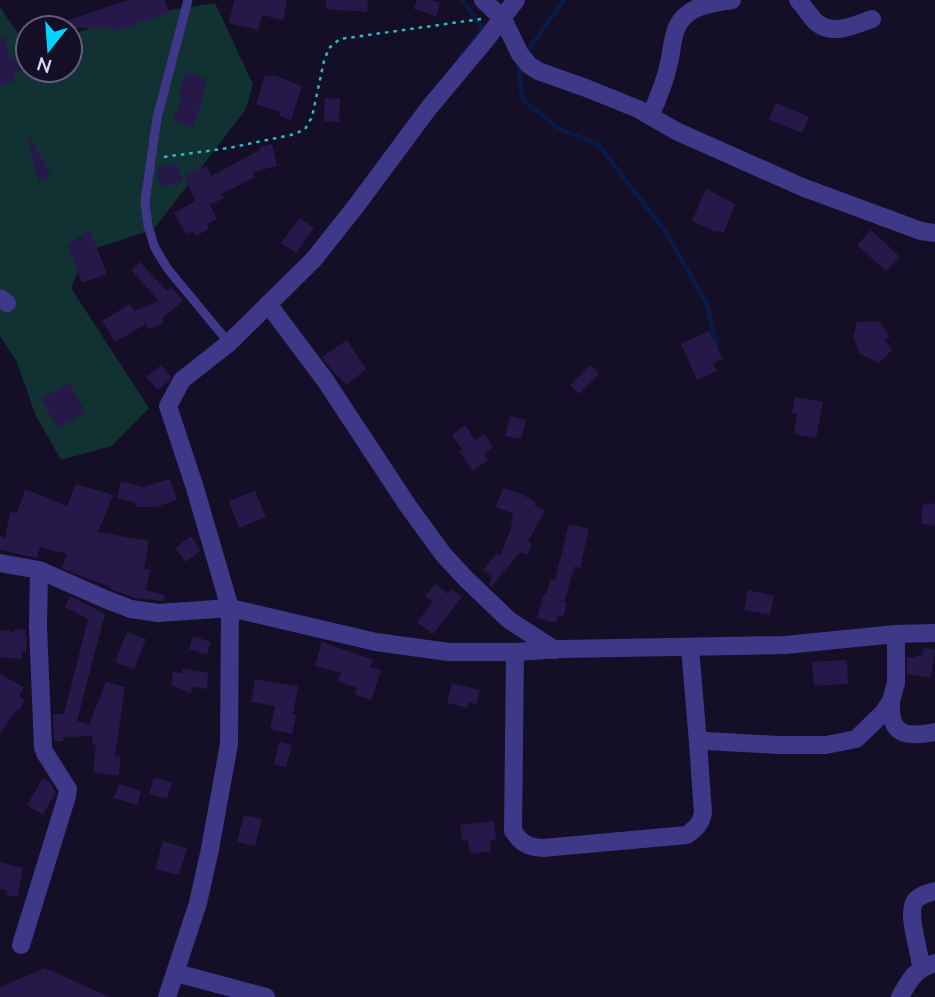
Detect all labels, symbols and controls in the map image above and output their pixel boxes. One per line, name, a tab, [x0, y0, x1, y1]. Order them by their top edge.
north arrow	[14, 14, 84, 84]
text: N	[34, 50, 55, 79]

